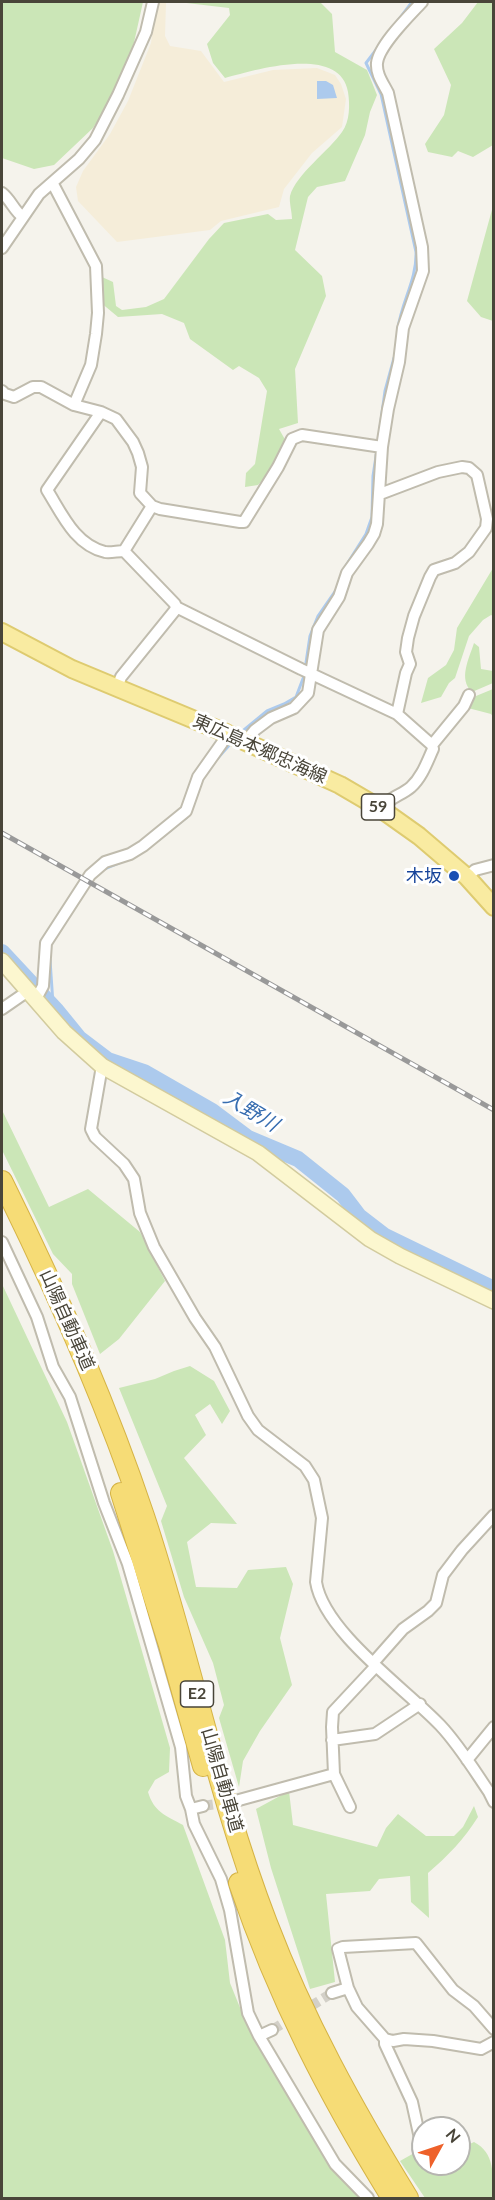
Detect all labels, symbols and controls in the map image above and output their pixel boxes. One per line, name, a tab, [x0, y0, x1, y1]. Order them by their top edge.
street label: 東広島本郷忠海線	[190, 710, 330, 788]
road number: 59	[362, 794, 394, 820]
place label: 木坂	[406, 865, 442, 887]
marker: 木坂	[447, 869, 461, 883]
water label: 入野川	[219, 1085, 283, 1137]
street label: 山陽自動車道	[35, 1266, 99, 1374]
road number: E2	[180, 1681, 214, 1707]
street label: 山陽自動車道	[197, 1725, 247, 1835]
north arrow	[411, 2116, 471, 2176]
text: N	[442, 2125, 465, 2146]

